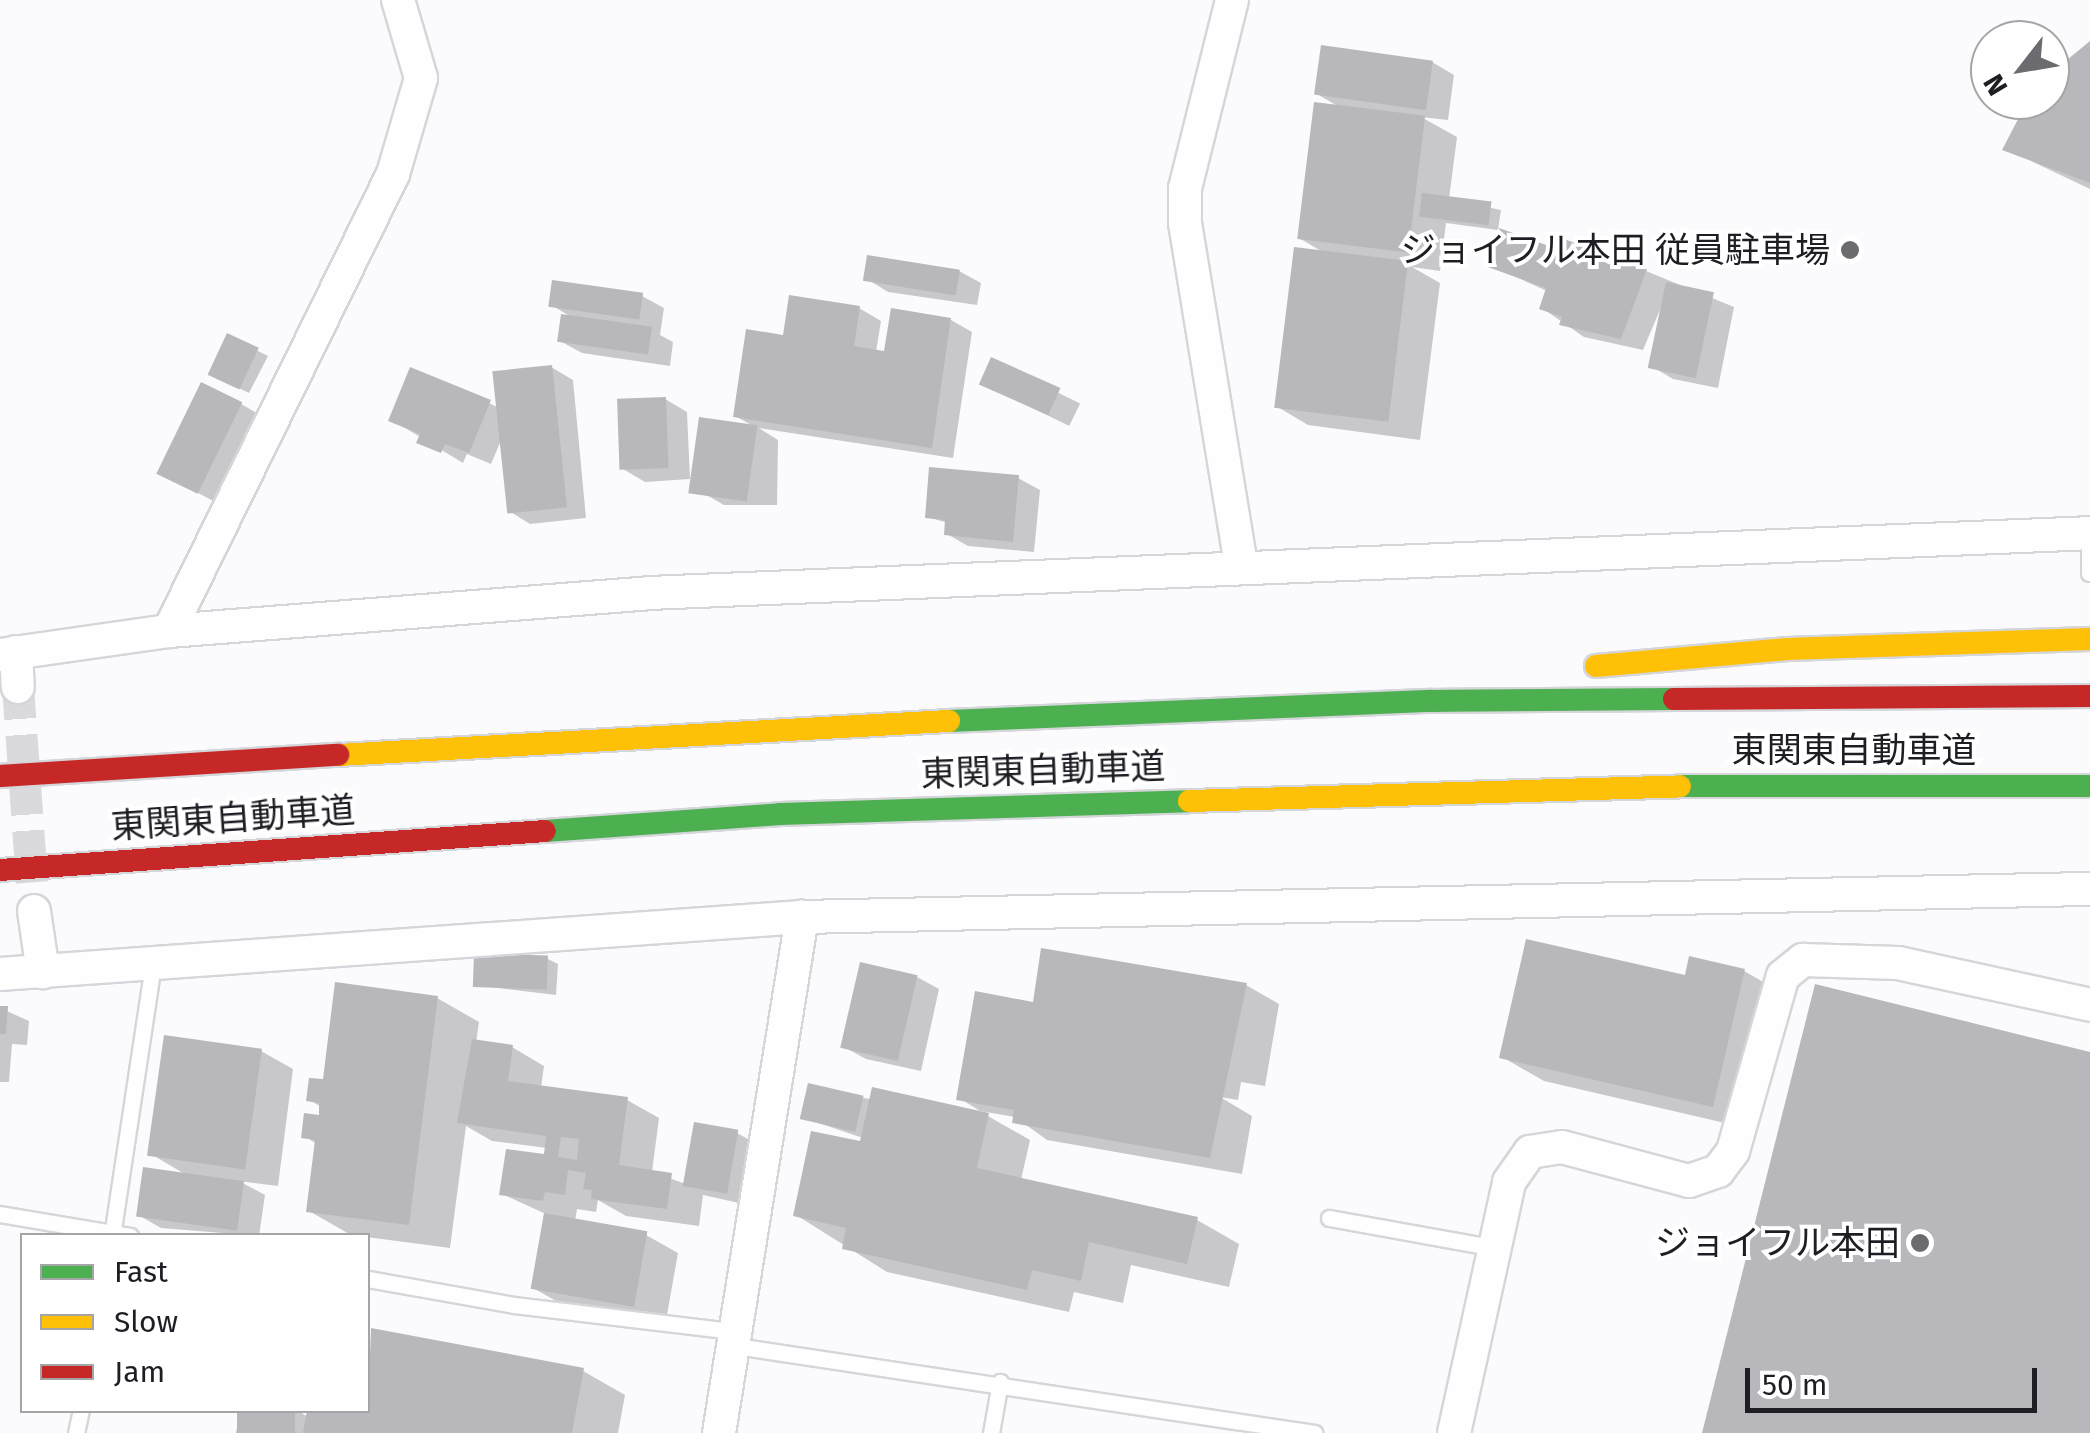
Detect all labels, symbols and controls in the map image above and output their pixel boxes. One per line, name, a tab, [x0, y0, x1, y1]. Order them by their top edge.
north arrow	[1970, 20, 2070, 120]
text: N	[1977, 68, 2015, 101]
place label: ジョイフル本田 従員駐車場	[1401, 229, 1830, 271]
marker: ジョイフル本田 従員駐車場	[1839, 239, 1861, 261]
street label: 東関東自動車道	[1732, 729, 1976, 771]
street label: 東関東自動車道	[920, 745, 1166, 795]
street label: 東関東自動車道	[109, 789, 357, 847]
place label: ジョイフル本田	[1655, 1222, 1900, 1264]
marker: ジョイフル本田	[1909, 1232, 1931, 1254]
legend	[20, 1233, 370, 1413]
text: Fast	[114, 1254, 168, 1290]
text: Slow	[114, 1304, 178, 1340]
scale bar	[1750, 1348, 2042, 1410]
text: Jam	[114, 1354, 165, 1390]
text: 50 m	[1762, 1367, 1827, 1403]

